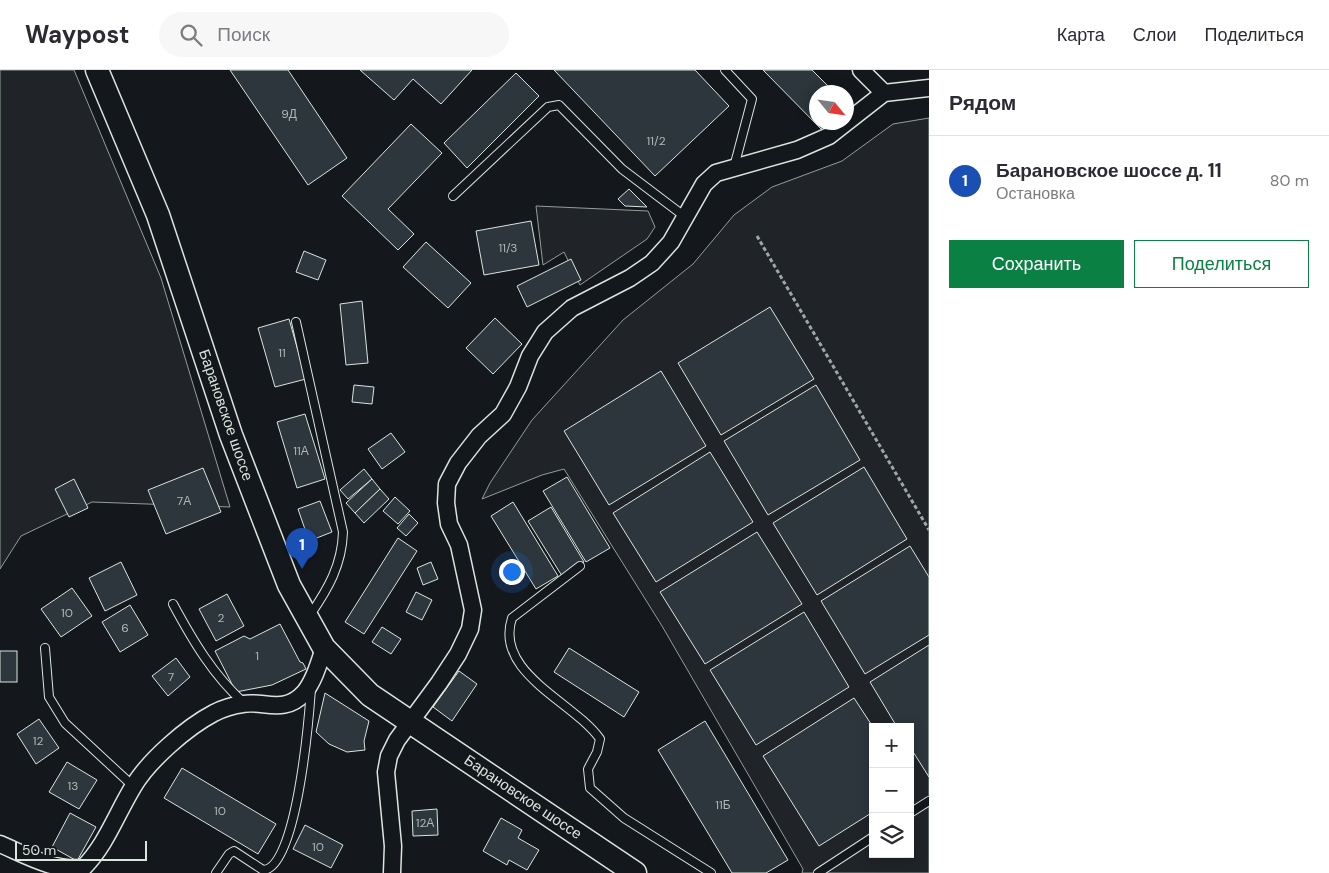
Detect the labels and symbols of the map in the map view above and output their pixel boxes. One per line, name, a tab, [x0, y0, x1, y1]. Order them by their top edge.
north arrow	[809, 85, 854, 130]
house number: 9Д	[281, 106, 297, 122]
house number: 11/2	[646, 133, 666, 149]
house number: 11/3	[499, 240, 517, 256]
house number: 11	[278, 345, 286, 361]
street label: Барановское шоссе	[194, 347, 258, 483]
house number: 11А	[293, 443, 309, 459]
house number: 7А	[177, 493, 191, 509]
pin: 1	[286, 528, 318, 569]
your location	[499, 559, 525, 585]
house number: 10	[61, 605, 73, 621]
house number: 2	[218, 610, 225, 626]
house number: 6	[121, 620, 129, 636]
house number: 1	[255, 648, 259, 664]
house number: 7	[168, 669, 174, 685]
house number: 12	[33, 733, 43, 749]
street label: Барановское шоссе	[460, 750, 586, 844]
house number: 13	[68, 778, 78, 794]
house number: 11Б	[715, 797, 731, 813]
house number: 10	[214, 803, 226, 819]
house number: 12А	[416, 815, 434, 831]
scale bar	[15, 838, 148, 861]
house number: 10	[312, 839, 324, 855]

